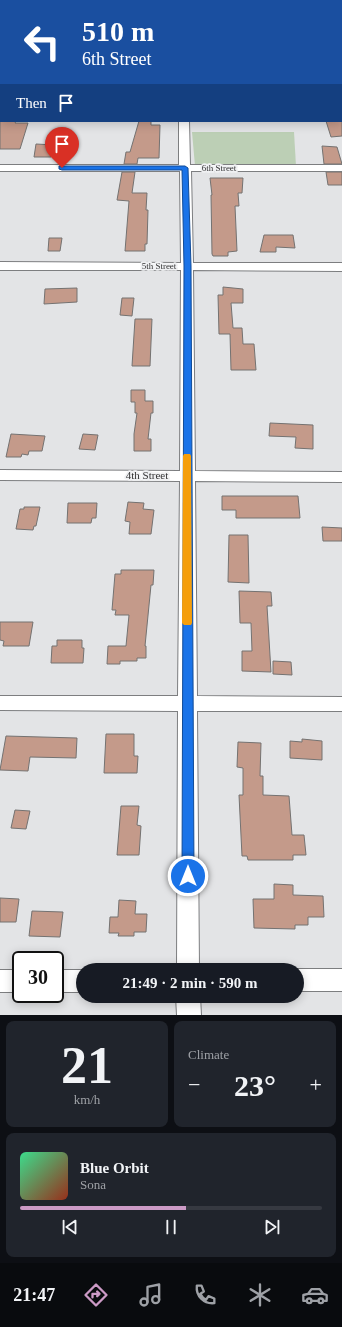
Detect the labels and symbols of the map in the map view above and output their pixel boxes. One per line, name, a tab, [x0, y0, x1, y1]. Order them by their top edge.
pin	[45, 127, 79, 168]
street label: 6th Street	[202, 163, 237, 173]
street label: 5th Street	[142, 261, 177, 271]
street label: 4th Street	[126, 469, 168, 481]
position arrow	[167, 855, 209, 897]
speed limit sign: 30	[12, 951, 64, 1003]

